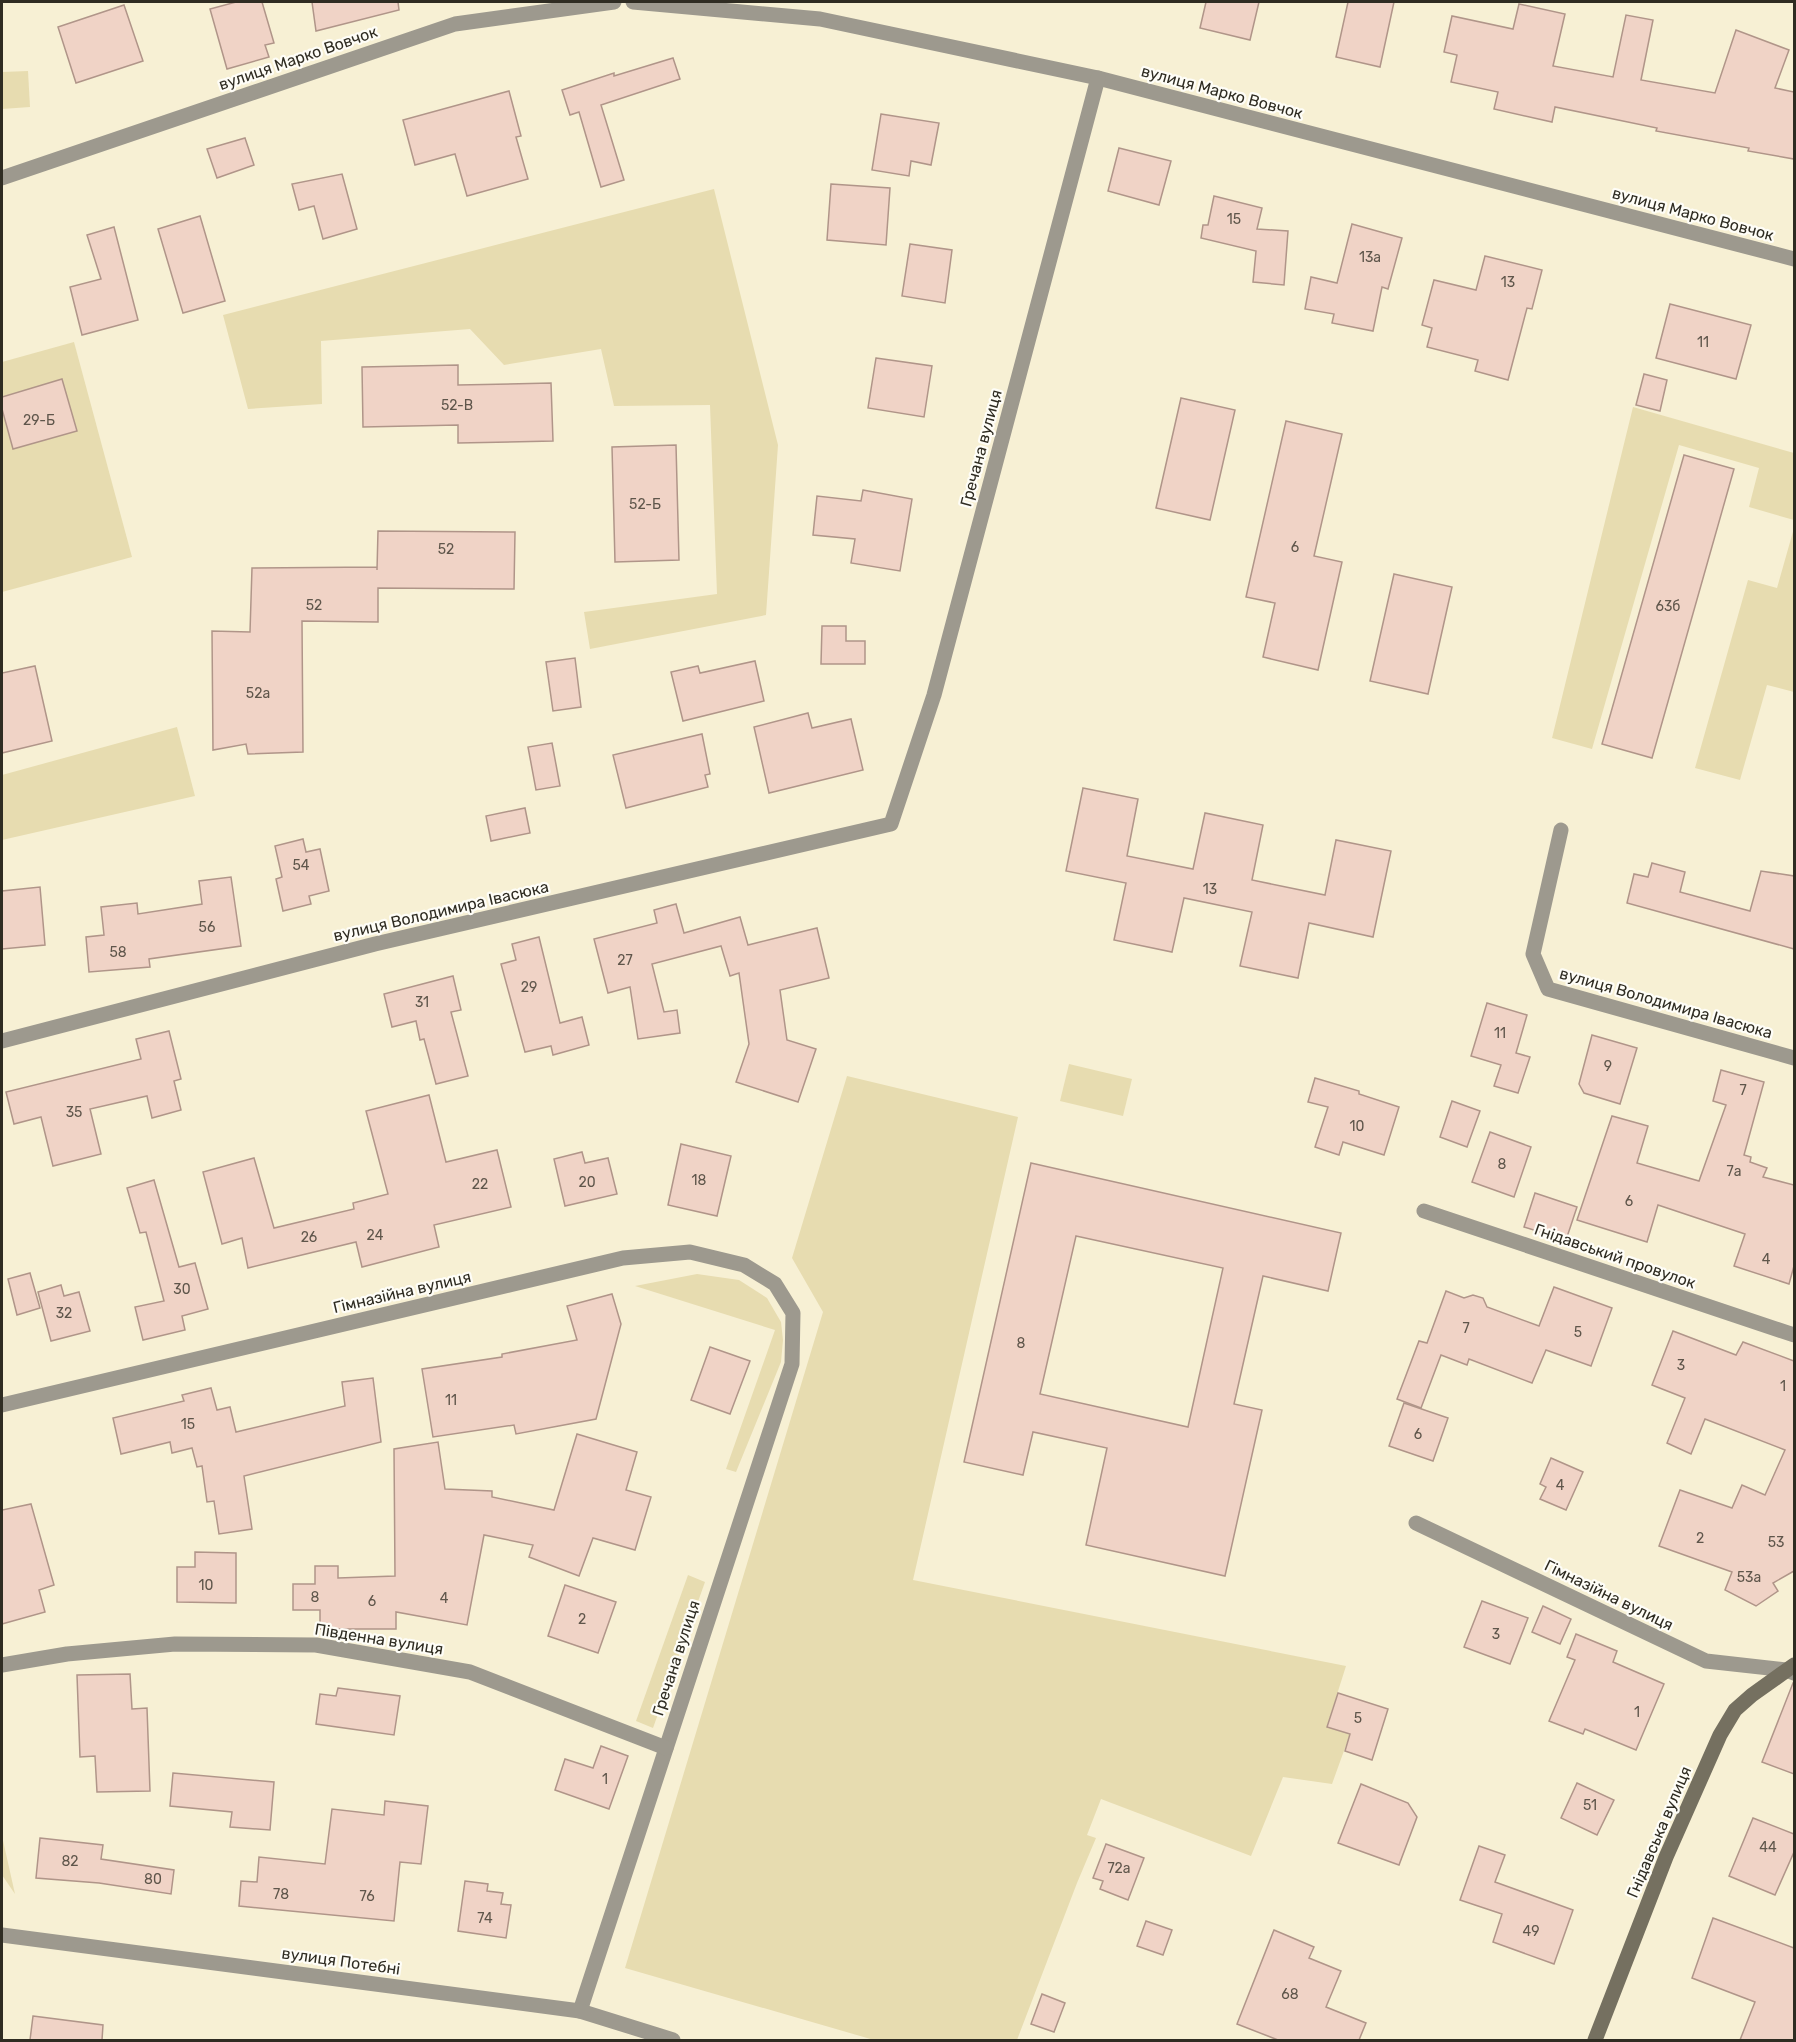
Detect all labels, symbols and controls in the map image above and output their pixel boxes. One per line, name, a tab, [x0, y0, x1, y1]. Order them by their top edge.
street label: вулиця Марко Вовчок	[216, 22, 380, 94]
street label: вулиця Марко Вовчок	[1139, 61, 1305, 123]
street label: вулиця Марко Вовчок	[1610, 183, 1776, 245]
house number: 15	[1227, 211, 1241, 228]
house number: 13а	[1359, 249, 1381, 266]
house number: 13	[1501, 274, 1515, 291]
house number: 11	[1697, 334, 1709, 351]
street label: Гречана вулиця	[956, 387, 1006, 509]
house number: 52-В	[441, 397, 473, 414]
house number: 29-Б	[23, 412, 55, 429]
house number: 52-Б	[629, 496, 661, 513]
house number: 6	[1291, 539, 1299, 556]
house number: 52	[438, 541, 454, 558]
house number: 52	[306, 597, 322, 614]
house number: 63б	[1656, 598, 1681, 615]
house number: 52а	[246, 685, 270, 702]
house number: 54	[292, 857, 310, 874]
street label: вулиця Володимира Івасюка	[331, 877, 551, 945]
house number: 13	[1203, 881, 1217, 898]
house number: 56	[199, 919, 215, 936]
house number: 58	[109, 944, 127, 961]
house number: 27	[617, 952, 633, 969]
street label: вулиця Володимира Івасюка	[1557, 963, 1775, 1043]
house number: 29	[521, 979, 537, 996]
house number: 31	[415, 994, 429, 1011]
house number: 11	[1494, 1025, 1506, 1042]
house number: 9	[1604, 1058, 1612, 1075]
house number: 7	[1739, 1082, 1747, 1099]
house number: 35	[66, 1104, 82, 1121]
house number: 10	[1350, 1118, 1365, 1135]
house number: 8	[1498, 1156, 1507, 1173]
house number: 7а	[1727, 1163, 1741, 1180]
house number: 18	[692, 1172, 707, 1189]
house number: 20	[578, 1174, 596, 1191]
house number: 22	[472, 1176, 488, 1193]
house number: 6	[1625, 1193, 1633, 1210]
street label: Гнідавський провулок	[1532, 1219, 1699, 1293]
house number: 24	[367, 1227, 384, 1244]
house number: 26	[301, 1229, 317, 1246]
house number: 4	[1762, 1251, 1771, 1268]
street label: Гімназійна вулиця	[331, 1267, 473, 1317]
house number: 30	[173, 1281, 191, 1298]
house number: 32	[56, 1305, 72, 1322]
house number: 7	[1462, 1320, 1470, 1337]
house number: 5	[1574, 1324, 1582, 1341]
house number: 8	[1017, 1335, 1026, 1352]
house number: 3	[1677, 1357, 1685, 1374]
house number: 1	[1780, 1378, 1786, 1395]
house number: 11	[445, 1392, 457, 1409]
house number: 15	[181, 1416, 195, 1433]
house number: 6	[1414, 1426, 1422, 1443]
house number: 4	[1556, 1477, 1565, 1494]
house number: 2	[1696, 1530, 1704, 1547]
house number: 53	[1768, 1534, 1784, 1551]
street label: Гімназійна вулиця	[1542, 1556, 1676, 1634]
house number: 53а	[1737, 1569, 1761, 1586]
house number: 10	[199, 1577, 214, 1594]
house number: 8	[311, 1589, 320, 1606]
house number: 4	[440, 1590, 449, 1607]
house number: 6	[368, 1593, 376, 1610]
street label: Гречана вулиця	[648, 1598, 704, 1718]
house number: 2	[578, 1611, 586, 1628]
street label: Південна вулиця	[313, 1619, 445, 1659]
house number: 3	[1492, 1626, 1500, 1643]
house number: 1	[1634, 1704, 1640, 1721]
house number: 5	[1354, 1710, 1362, 1727]
street label: Гнідавська вулиця	[1623, 1763, 1695, 1901]
house number: 1	[602, 1771, 608, 1788]
house number: 51	[1583, 1797, 1597, 1814]
house number: 44	[1759, 1839, 1777, 1856]
house number: 82	[61, 1853, 79, 1870]
house number: 72а	[1107, 1860, 1131, 1877]
house number: 80	[144, 1871, 162, 1888]
house number: 78	[273, 1886, 289, 1903]
house number: 76	[359, 1888, 375, 1905]
house number: 74	[477, 1910, 493, 1927]
house number: 49	[1523, 1923, 1539, 1940]
street label: вулиця Потебні	[281, 1943, 401, 1979]
house number: 68	[1281, 1986, 1299, 2003]

